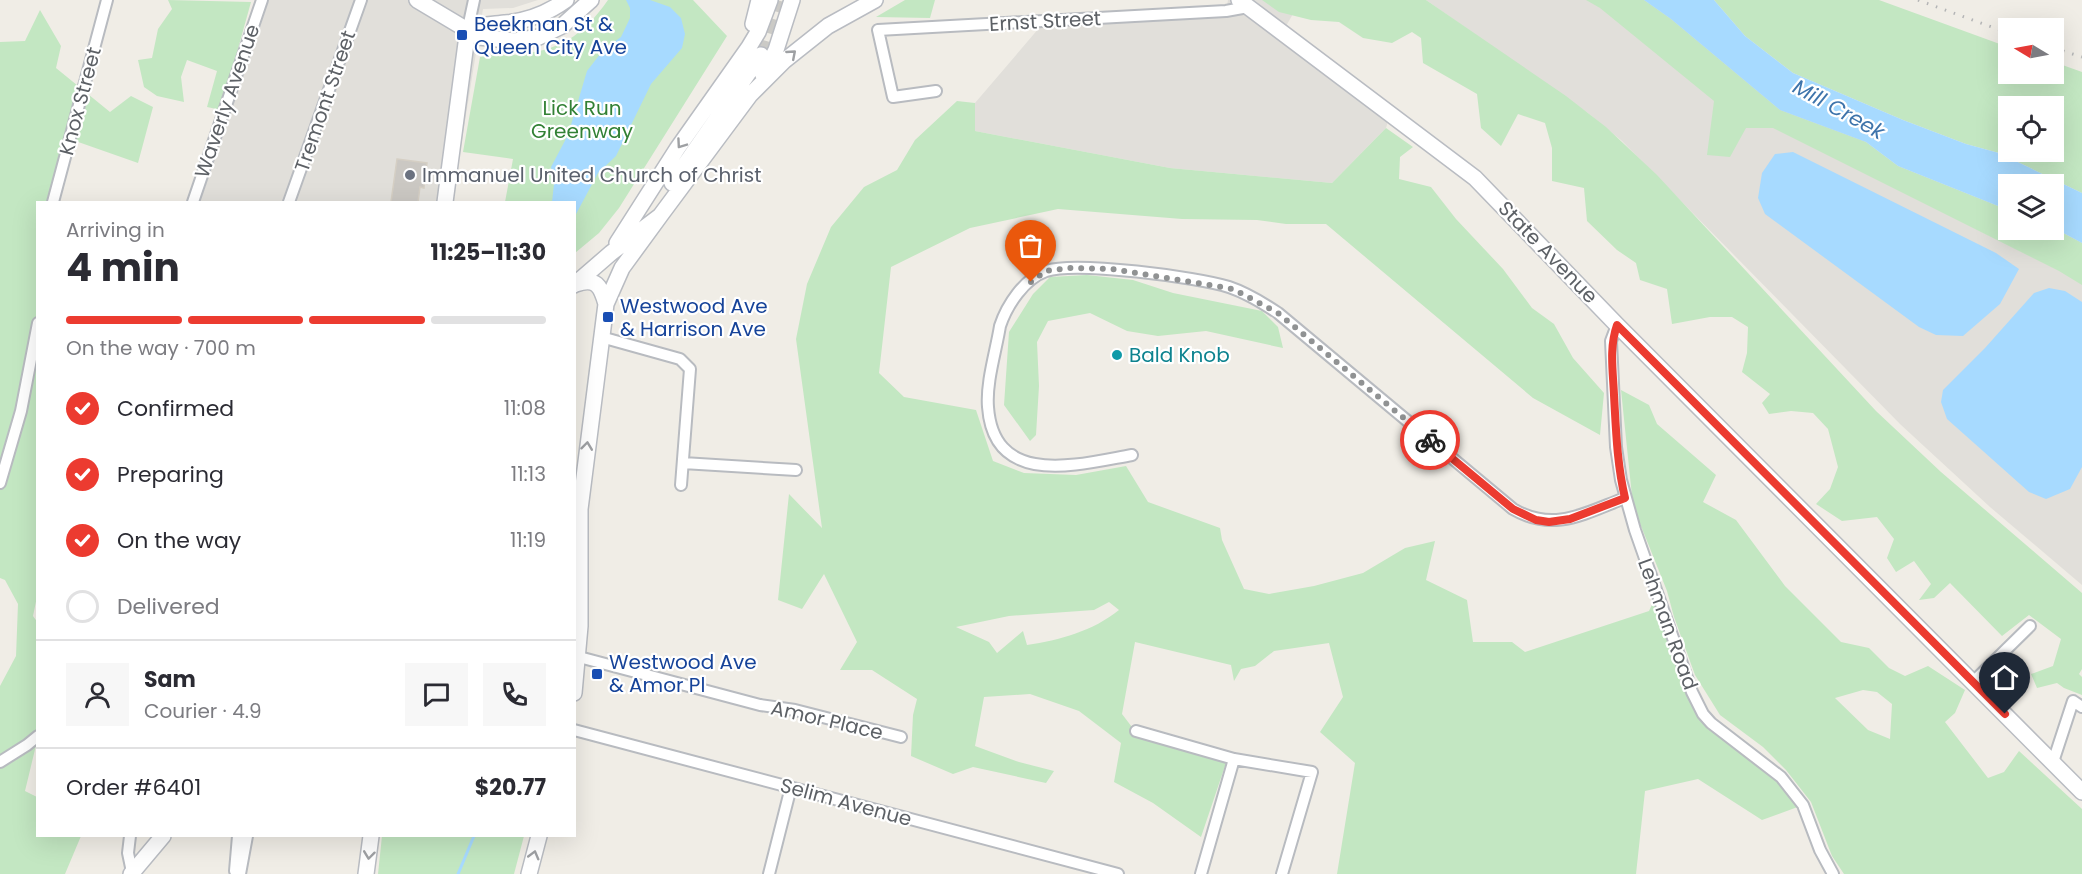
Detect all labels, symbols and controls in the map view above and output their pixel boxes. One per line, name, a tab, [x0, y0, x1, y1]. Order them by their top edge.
street label: Ernst Street	[988, 4, 1102, 38]
place label: Beekman St & Queen City Ave	[474, 10, 627, 61]
north arrow	[1998, 18, 2064, 84]
map controls	[1998, 18, 2064, 240]
street label: Waverly Avenue	[188, 20, 266, 182]
street label: Tremont Street	[288, 26, 362, 176]
marker: Beekman St & Queen City Ave	[455, 28, 469, 42]
street label: Knox Street	[52, 44, 108, 158]
one-way arrow	[785, 50, 796, 61]
water label: Mill Creek	[1788, 72, 1891, 147]
park label: Lick Run Greenway	[531, 94, 633, 145]
button: locate	[1998, 96, 2064, 162]
one-way arrow	[677, 138, 688, 149]
place label: Immanuel United Church of Christ	[422, 161, 762, 189]
marker: Immanuel United Church of Christ	[403, 168, 417, 182]
button: layers	[1998, 174, 2064, 240]
street label: State Avenue	[1492, 195, 1604, 309]
text: Arriving in	[66, 216, 165, 244]
pin	[1005, 220, 1056, 282]
icon: bag	[1014, 229, 1047, 262]
text: 11:25–11:30	[431, 237, 546, 268]
text: 4 min	[66, 240, 180, 295]
place label: Westwood Ave & Harrison Ave	[620, 292, 768, 343]
marker: Westwood Ave & Harrison Ave	[601, 310, 615, 324]
text: On the way · 700 m	[66, 334, 256, 362]
place label: Bald Knob	[1129, 341, 1230, 369]
marker: Bald Knob	[1110, 348, 1124, 362]
icon: check	[66, 392, 99, 425]
text: Confirmed	[117, 393, 234, 424]
text: 11:08	[504, 394, 546, 422]
courier	[1400, 410, 1460, 470]
icon: bike	[1414, 424, 1447, 457]
one-way arrow	[581, 442, 593, 451]
icon: check	[66, 458, 99, 491]
text: Preparing	[117, 459, 224, 490]
text: 11:13	[511, 460, 546, 488]
icon: check	[66, 524, 99, 557]
text: On the way	[117, 525, 241, 556]
text: 11:19	[510, 526, 546, 554]
street label: Lehman Road	[1631, 554, 1705, 694]
text: Delivered	[117, 591, 220, 622]
place label: Westwood Ave & Amor Pl	[609, 648, 757, 699]
pin	[1979, 652, 2030, 714]
icon: home	[1988, 661, 2021, 694]
button: person	[66, 663, 129, 726]
button: chat	[405, 663, 468, 726]
button: phone	[483, 663, 546, 726]
text: Sam	[144, 664, 196, 695]
marker: Westwood Ave & Amor Pl	[590, 667, 604, 681]
street label: Amor Place	[768, 694, 886, 746]
text: Courier · 4.9	[144, 697, 262, 725]
street label: Selim Avenue	[777, 771, 915, 833]
text: Order #6401	[66, 772, 201, 803]
text: $20.77	[475, 772, 546, 803]
one-way arrow	[363, 850, 375, 859]
one-way arrow	[527, 850, 539, 861]

